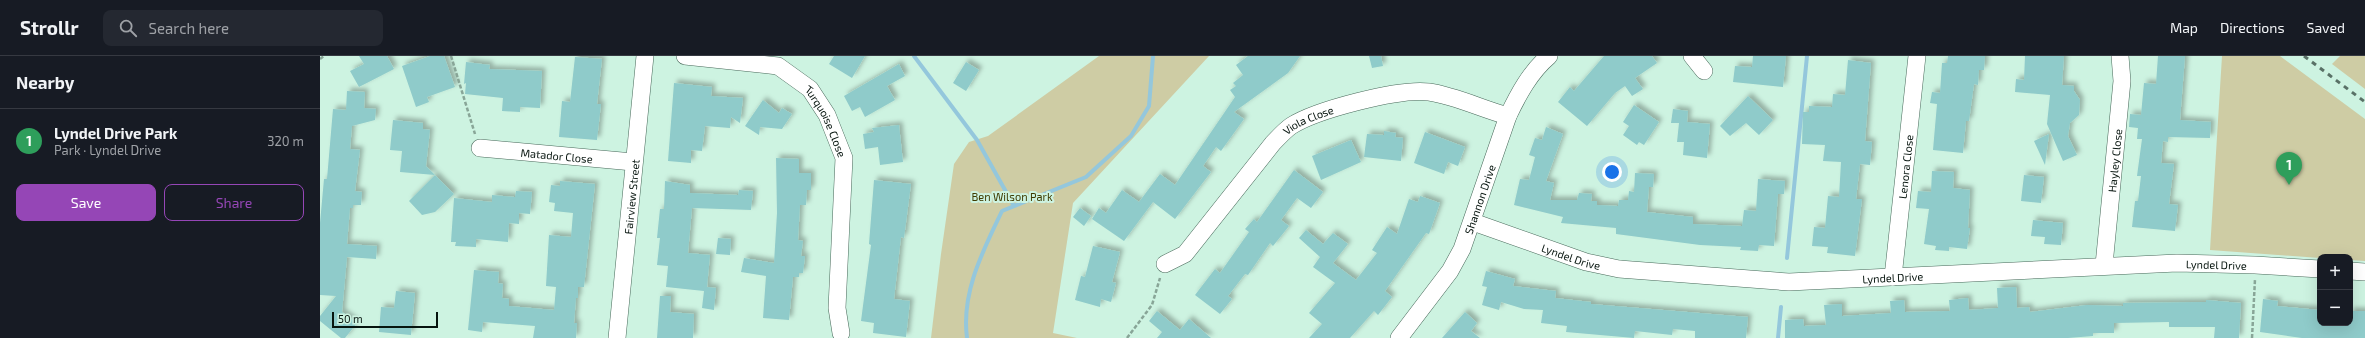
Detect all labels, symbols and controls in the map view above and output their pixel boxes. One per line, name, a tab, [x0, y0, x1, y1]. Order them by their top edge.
search box	[103, 10, 383, 46]
text: Strollr	[20, 16, 79, 39]
icon: search	[117, 17, 139, 39]
text: Search here	[149, 19, 229, 37]
text: Map	[2170, 19, 2198, 36]
text: Directions	[2220, 19, 2285, 36]
text: Saved	[2307, 19, 2345, 36]
text: Nearby	[16, 72, 74, 92]
street label: Turquoise Close	[803, 82, 849, 159]
street label: Viola Close	[1280, 102, 1335, 137]
text: Lyndel Drive Park	[54, 124, 177, 142]
street label: Hayley Close	[2105, 128, 2124, 193]
text: 1	[26, 133, 32, 149]
text: 320 m	[267, 133, 304, 149]
street label: Lenora Close	[1895, 134, 1915, 199]
text: Park · Lyndel Drive	[54, 142, 161, 158]
street label: Matador Close	[520, 145, 593, 165]
pin: 1	[2276, 152, 2302, 185]
street label: Fairview Street	[621, 159, 641, 235]
your location	[1602, 162, 1622, 182]
street label: Shannon Drive	[1461, 163, 1497, 236]
button: Save	[16, 184, 156, 221]
button: Share	[164, 184, 304, 221]
park label: Ben Wilson Park	[971, 190, 1053, 203]
street label: Lyndel Drive	[1540, 240, 1602, 271]
map controls	[2317, 254, 2353, 326]
button: +	[2317, 254, 2353, 290]
street label: Lyndel Drive	[2186, 257, 2247, 271]
street label: Lyndel Drive	[1862, 269, 1924, 285]
button: −	[2317, 290, 2353, 326]
scale bar	[332, 310, 438, 329]
text: 50 m	[338, 312, 363, 325]

